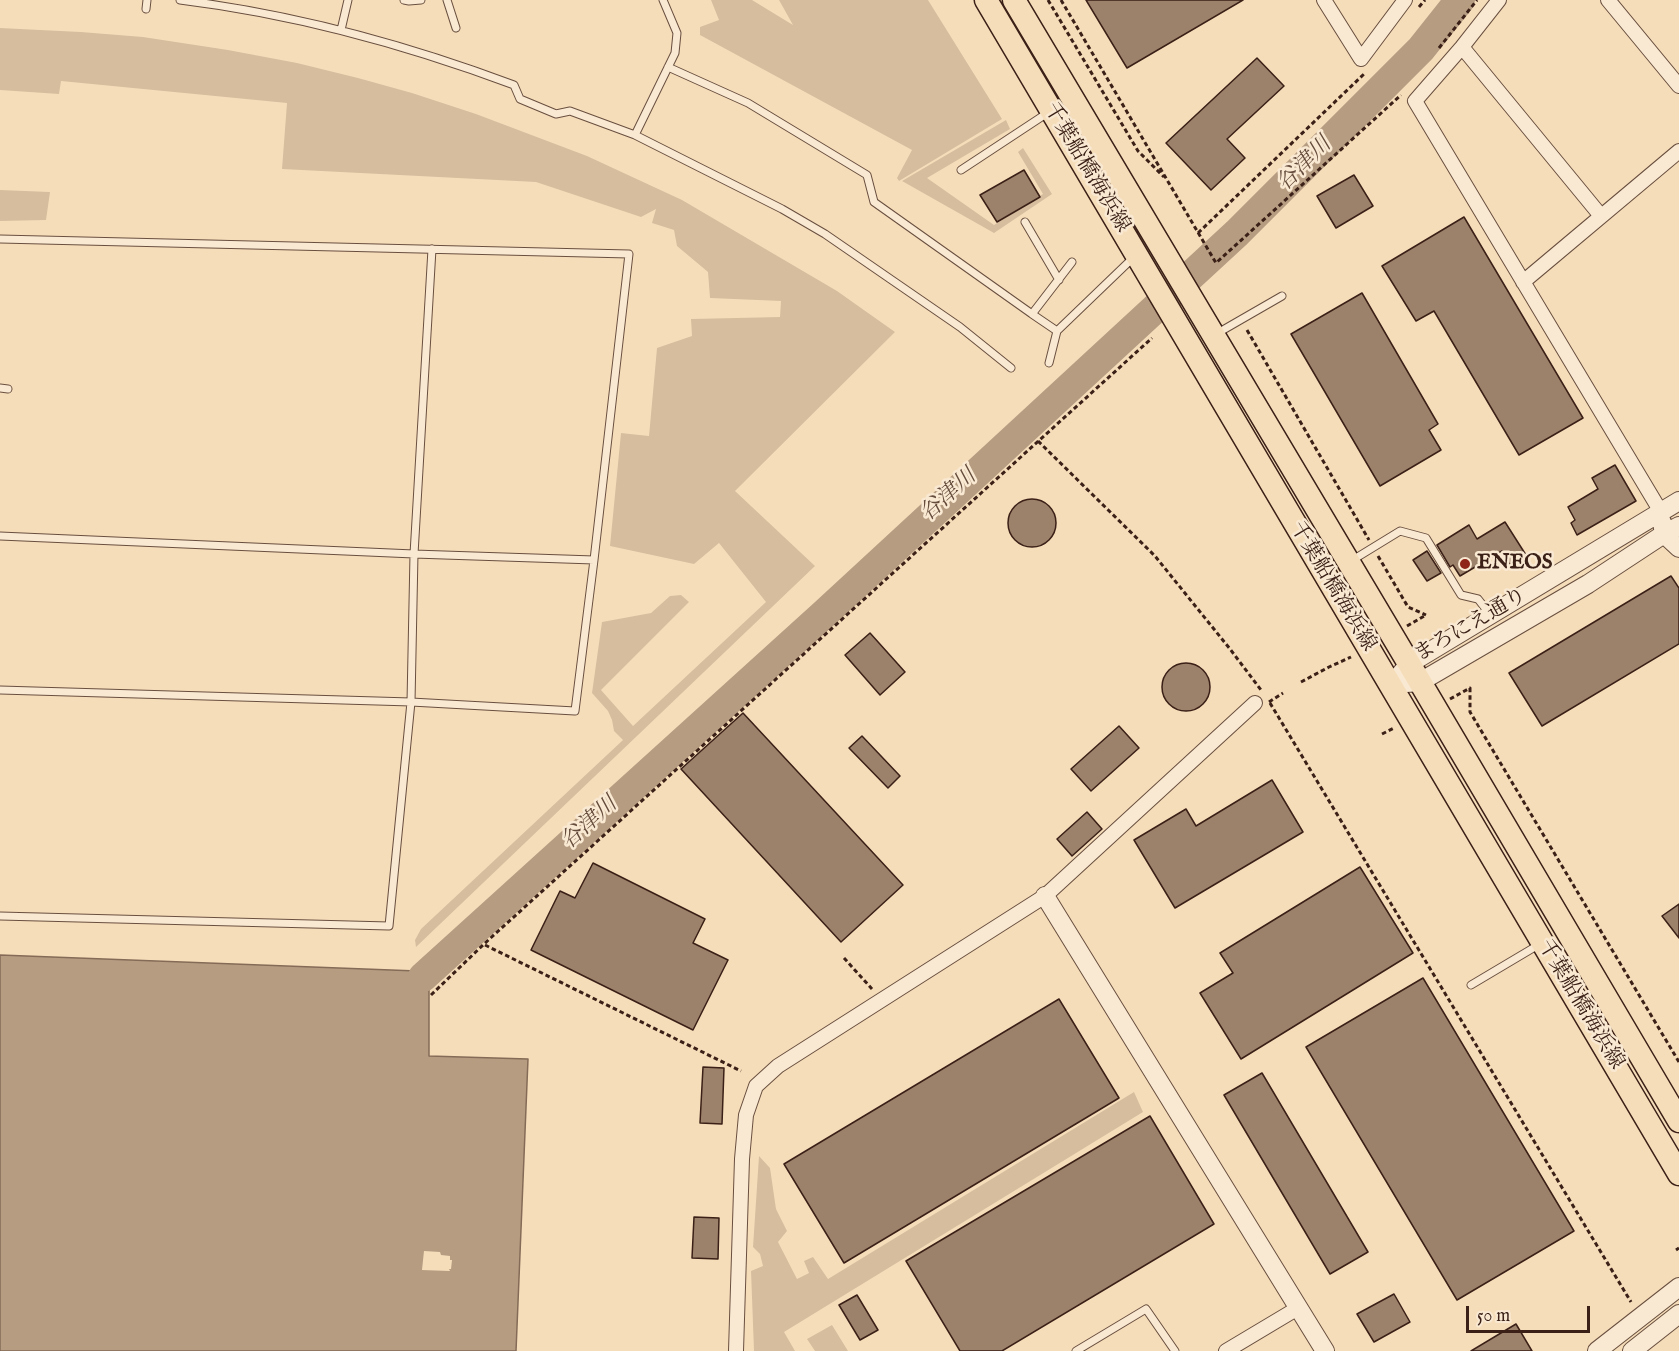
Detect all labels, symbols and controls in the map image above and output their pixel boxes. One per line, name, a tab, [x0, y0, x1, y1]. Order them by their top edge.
street label: 千葉船橋海浜線	[1037, 99, 1135, 237]
water label: 谷津川	[1272, 132, 1338, 198]
water label: 谷津川	[916, 464, 982, 528]
street label: 千葉船橋海浜線	[1283, 518, 1381, 656]
place label: ENEOS	[1477, 551, 1552, 577]
marker: ENEOS	[1458, 557, 1472, 571]
street label: まろにえ通り	[1410, 584, 1532, 668]
water label: 谷津川	[557, 792, 623, 856]
street label: 千葉船橋海浜線	[1531, 936, 1629, 1074]
scale bar	[1469, 1294, 1594, 1332]
text: 50 m	[1477, 1305, 1510, 1328]

